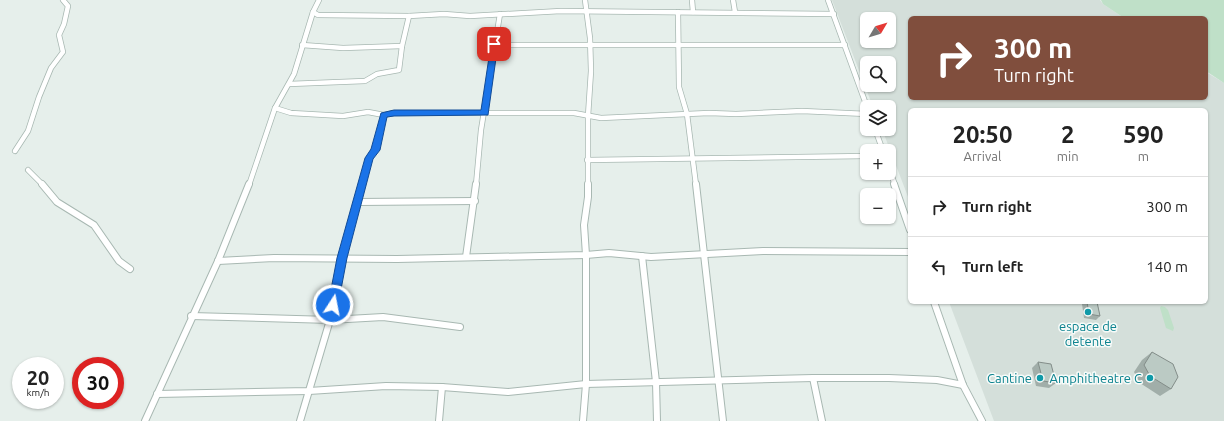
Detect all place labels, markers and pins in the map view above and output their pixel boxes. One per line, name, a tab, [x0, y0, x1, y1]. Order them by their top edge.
pin	[477, 27, 511, 61]
marker: espace de detente	[1083, 307, 1093, 317]
place label: espace de detente	[1059, 319, 1117, 348]
place label: Cantine	[987, 371, 1032, 385]
place label: Amphitheatre C	[1050, 371, 1142, 385]
marker: Cantine	[1035, 373, 1045, 383]
marker: Amphitheatre C	[1145, 373, 1155, 383]

